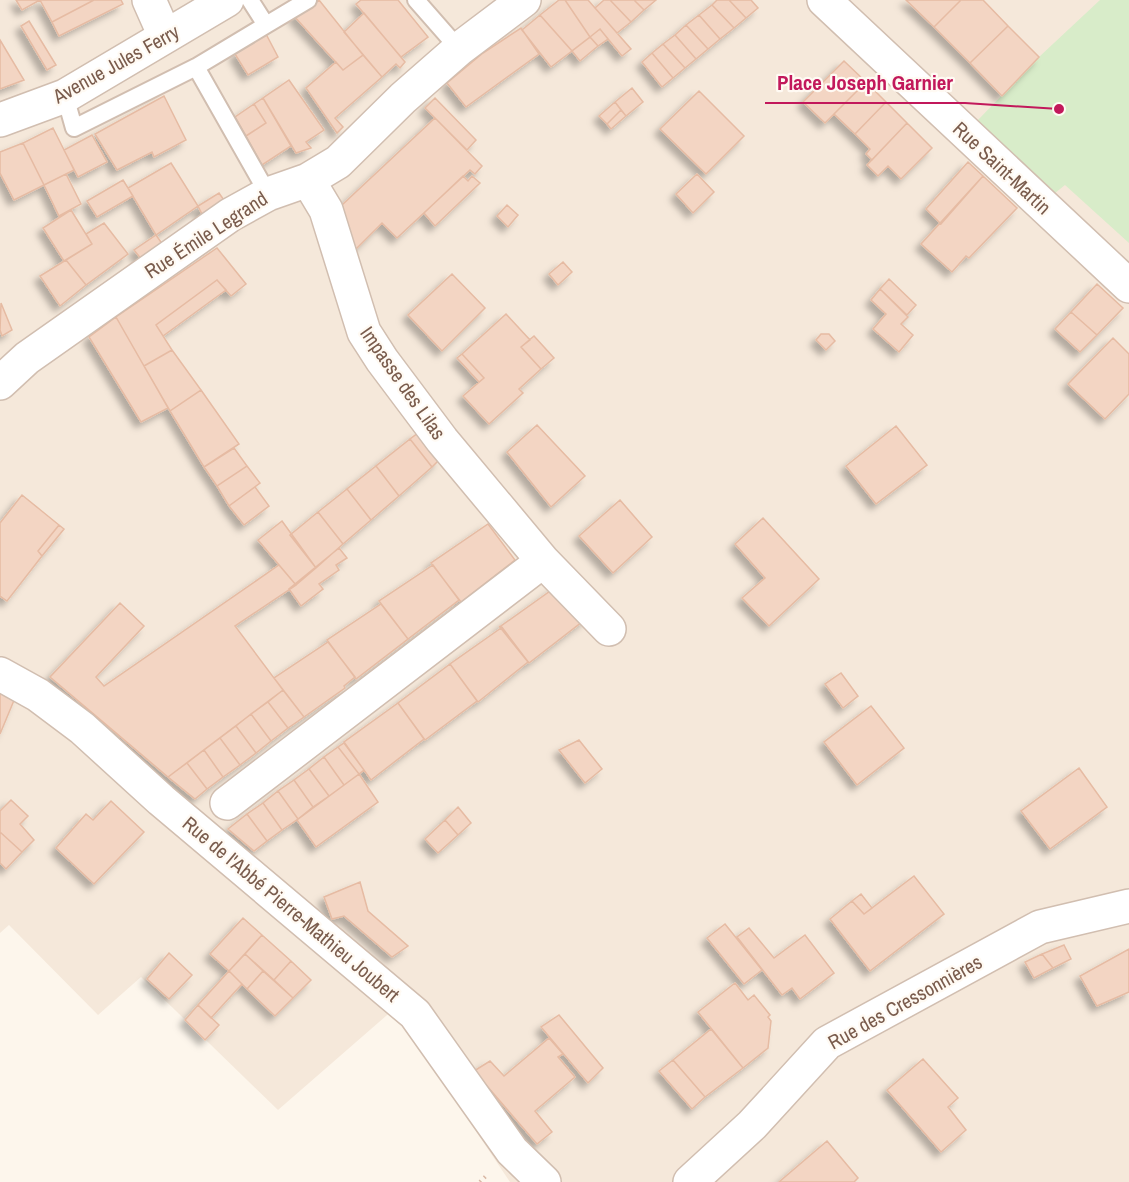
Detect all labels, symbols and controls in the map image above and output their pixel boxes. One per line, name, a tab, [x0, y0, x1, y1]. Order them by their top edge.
street label: Avenue Jules Ferry	[47, 17, 184, 110]
callout: Place Joseph Garnier	[765, 64, 965, 103]
text: Place Joseph Garnier	[777, 68, 953, 97]
street label: Rue Saint-Martin	[947, 115, 1057, 220]
street label: Rue Émile Legrand	[139, 185, 272, 284]
street label: Impasse des Lilas	[354, 321, 452, 445]
street label: Rue de l'Abbé Pierre-Mathieu Joubert	[177, 810, 406, 1008]
street label: Rue des Cressonnières	[823, 948, 987, 1055]

